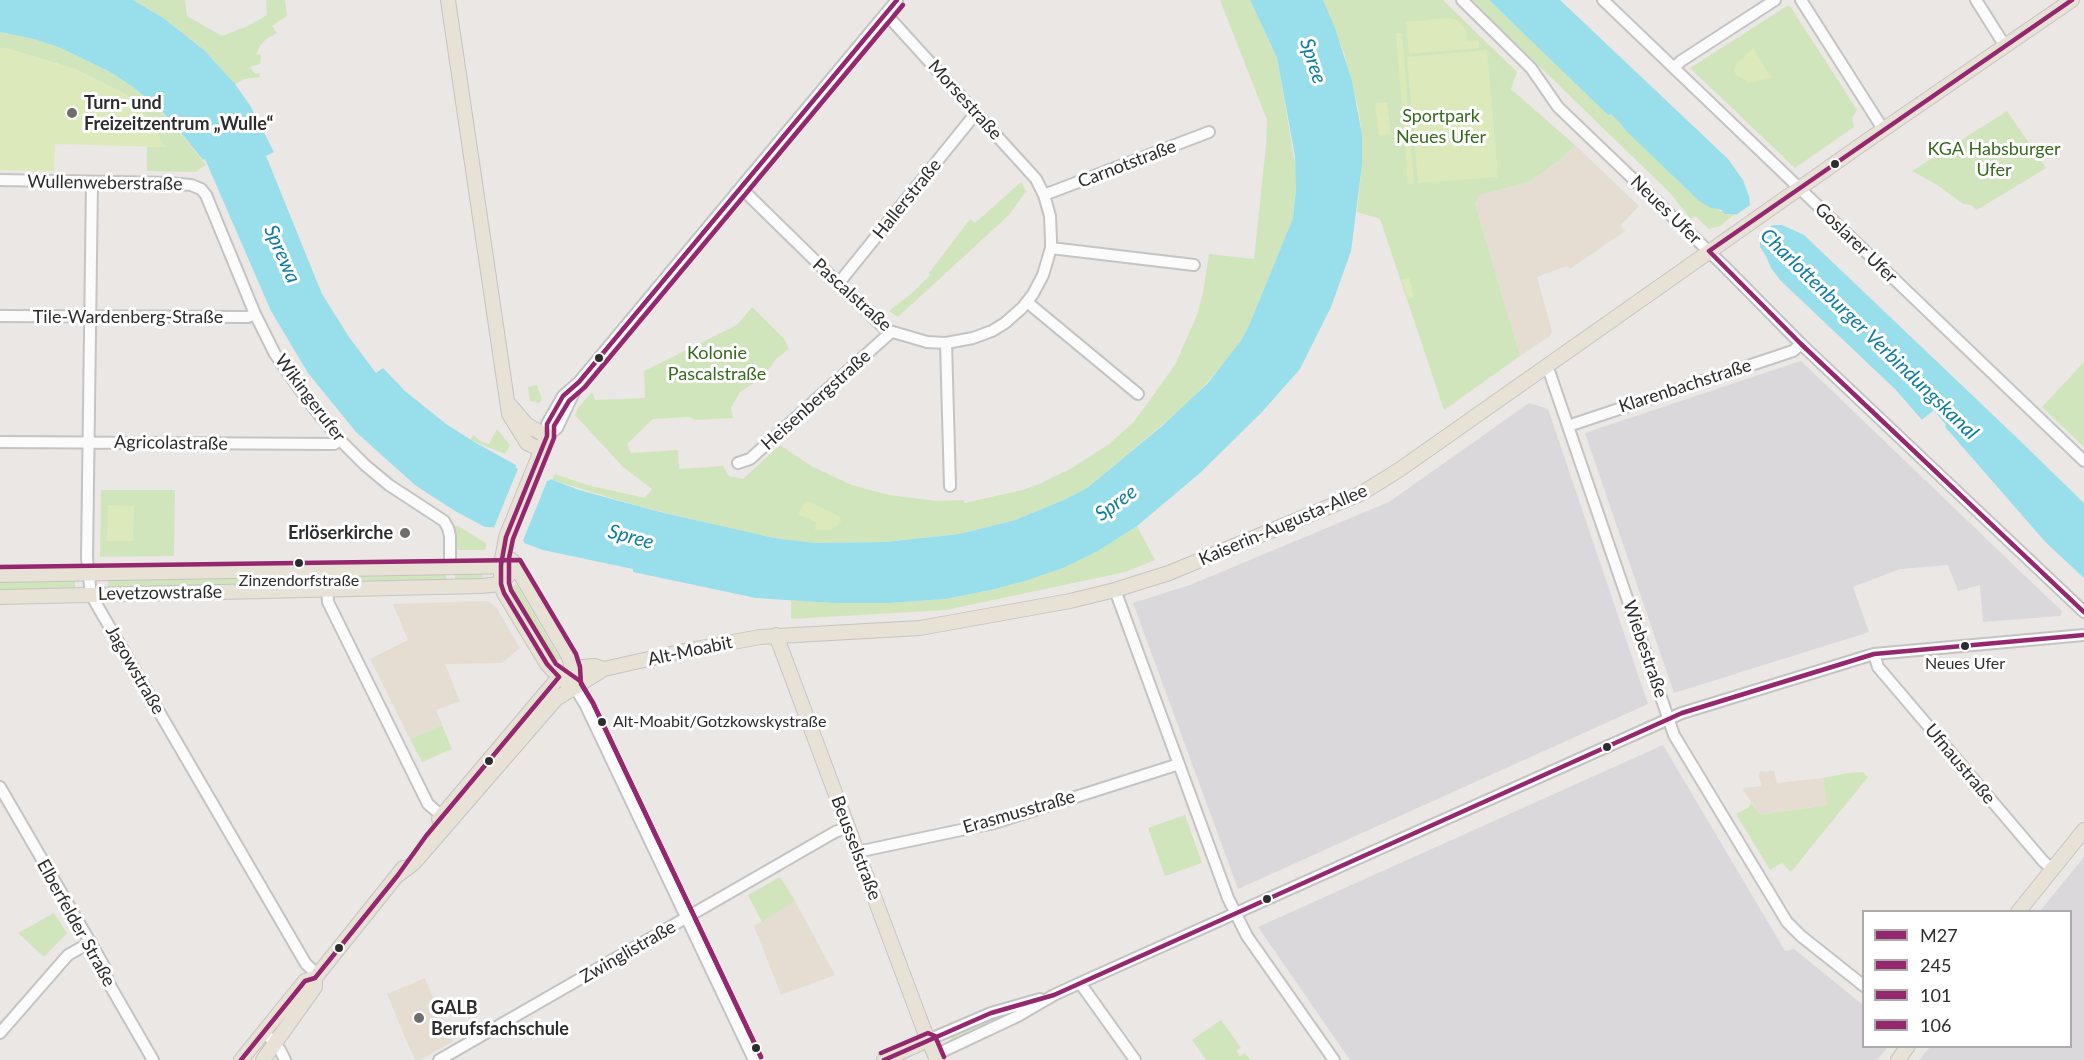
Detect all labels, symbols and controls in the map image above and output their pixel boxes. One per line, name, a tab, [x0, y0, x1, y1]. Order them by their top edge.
water label: Spree	[1294, 35, 1332, 87]
street label: Morsestraße	[924, 56, 1006, 144]
place label: Turn- und Freizeitzentrum „Wulle“	[84, 92, 273, 134]
park label: Sportpark Neues Ufer	[1396, 105, 1486, 148]
marker: Turn- und Freizeitzentrum „Wulle“	[65, 106, 79, 120]
street label: Carnotstraße	[1075, 135, 1179, 193]
park label: KGA Habsburger Ufer	[1927, 138, 2061, 180]
street label: Hallerstraße	[868, 155, 946, 243]
unlabelled marker	[1829, 158, 1841, 170]
street label: Wullenweberstraße	[27, 171, 183, 195]
street label: Neues Ufer	[1626, 171, 1706, 249]
street label: Goslarer Ufer	[1810, 198, 1902, 288]
water label: Sprewa	[259, 221, 305, 287]
water label: Charlottenburger Verbindungskanal	[1755, 223, 1983, 445]
street label: Pascalstraße	[808, 254, 896, 336]
street label: Tile-Wardenberg-Straße	[33, 306, 223, 328]
park label: Kolonie Pascalstraße	[668, 342, 766, 385]
street label: Heisenbergstraße	[757, 345, 875, 455]
street label: Wikingerufer	[270, 350, 350, 446]
unlabelled marker	[593, 352, 605, 364]
street label: Klarenbachstraße	[1616, 354, 1754, 418]
street label: Agricolastraße	[114, 431, 228, 455]
water label: Spree	[1090, 480, 1142, 526]
street label: Kaiserin-Augusta-Allee	[1195, 480, 1371, 570]
water label: Spree	[606, 519, 656, 555]
place label: Erlöserkirche	[288, 522, 393, 544]
marker: Erlöserkirche	[398, 526, 412, 540]
marker: Zinzendorfstraße	[293, 557, 305, 569]
place label: Zinzendorfstraße	[239, 571, 359, 591]
street label: Levetzowstraße	[98, 581, 222, 605]
street label: Wiebestraße	[1618, 597, 1672, 701]
street label: Jagowstraße	[101, 622, 169, 718]
street label: Alt-Moabit	[646, 631, 734, 671]
marker: Neues Ufer	[1959, 640, 1971, 652]
place label: Neues Ufer	[1925, 654, 2005, 674]
place label: Alt-Moabit/Gotzkowskystraße	[613, 712, 826, 732]
marker: Alt-Moabit/Gotzkowskystraße	[596, 716, 608, 728]
street label: Ufnaustraße	[1920, 720, 2000, 808]
unlabelled marker	[1601, 741, 1613, 753]
unlabelled marker	[483, 755, 495, 767]
street label: Erasmusstraße	[961, 786, 1077, 838]
street label: Beusselstraße	[826, 793, 886, 903]
street label: Elberfelder Straße	[32, 856, 120, 990]
unlabelled marker	[1261, 893, 1273, 905]
legend	[1862, 910, 2072, 1048]
street label: Zwinglistraße	[577, 916, 679, 988]
text: M27	[1920, 924, 1958, 946]
unlabelled marker	[333, 942, 345, 954]
text: 245	[1920, 954, 1951, 976]
text: 101	[1920, 984, 1951, 1006]
place label: GALB Berufsfachschule	[431, 997, 569, 1040]
marker: GALB Berufsfachschule	[412, 1011, 426, 1025]
text: 106	[1920, 1014, 1951, 1036]
unlabelled marker	[750, 1042, 762, 1054]

